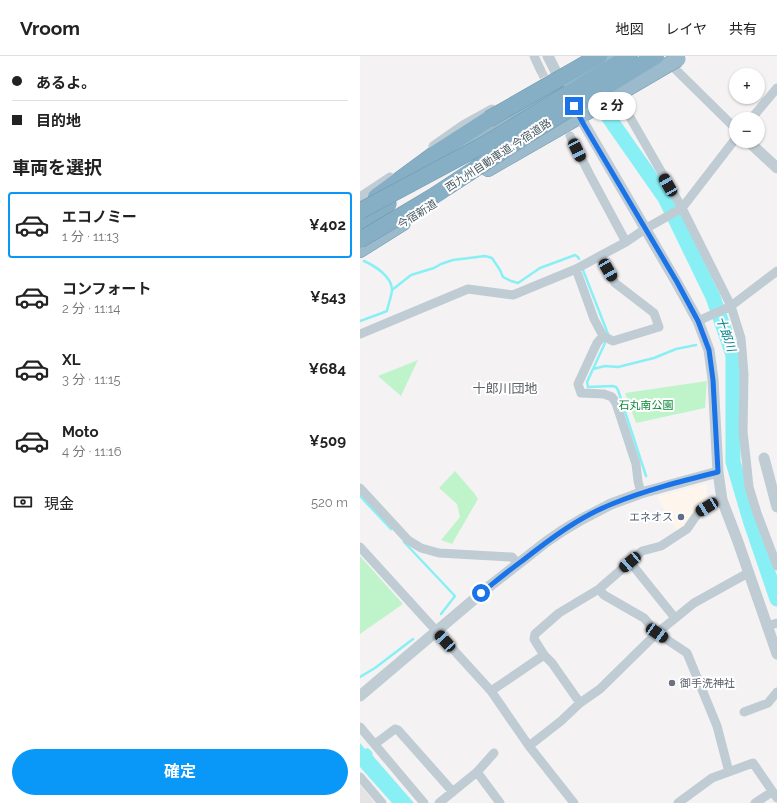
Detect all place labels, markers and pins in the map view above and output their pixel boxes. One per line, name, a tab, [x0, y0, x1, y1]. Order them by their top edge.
place label: エネオス	[629, 511, 673, 524]
marker: エネオス	[676, 512, 686, 522]
place label: 御手洗神社	[679, 677, 735, 690]
marker: 御手洗神社	[667, 678, 677, 688]

